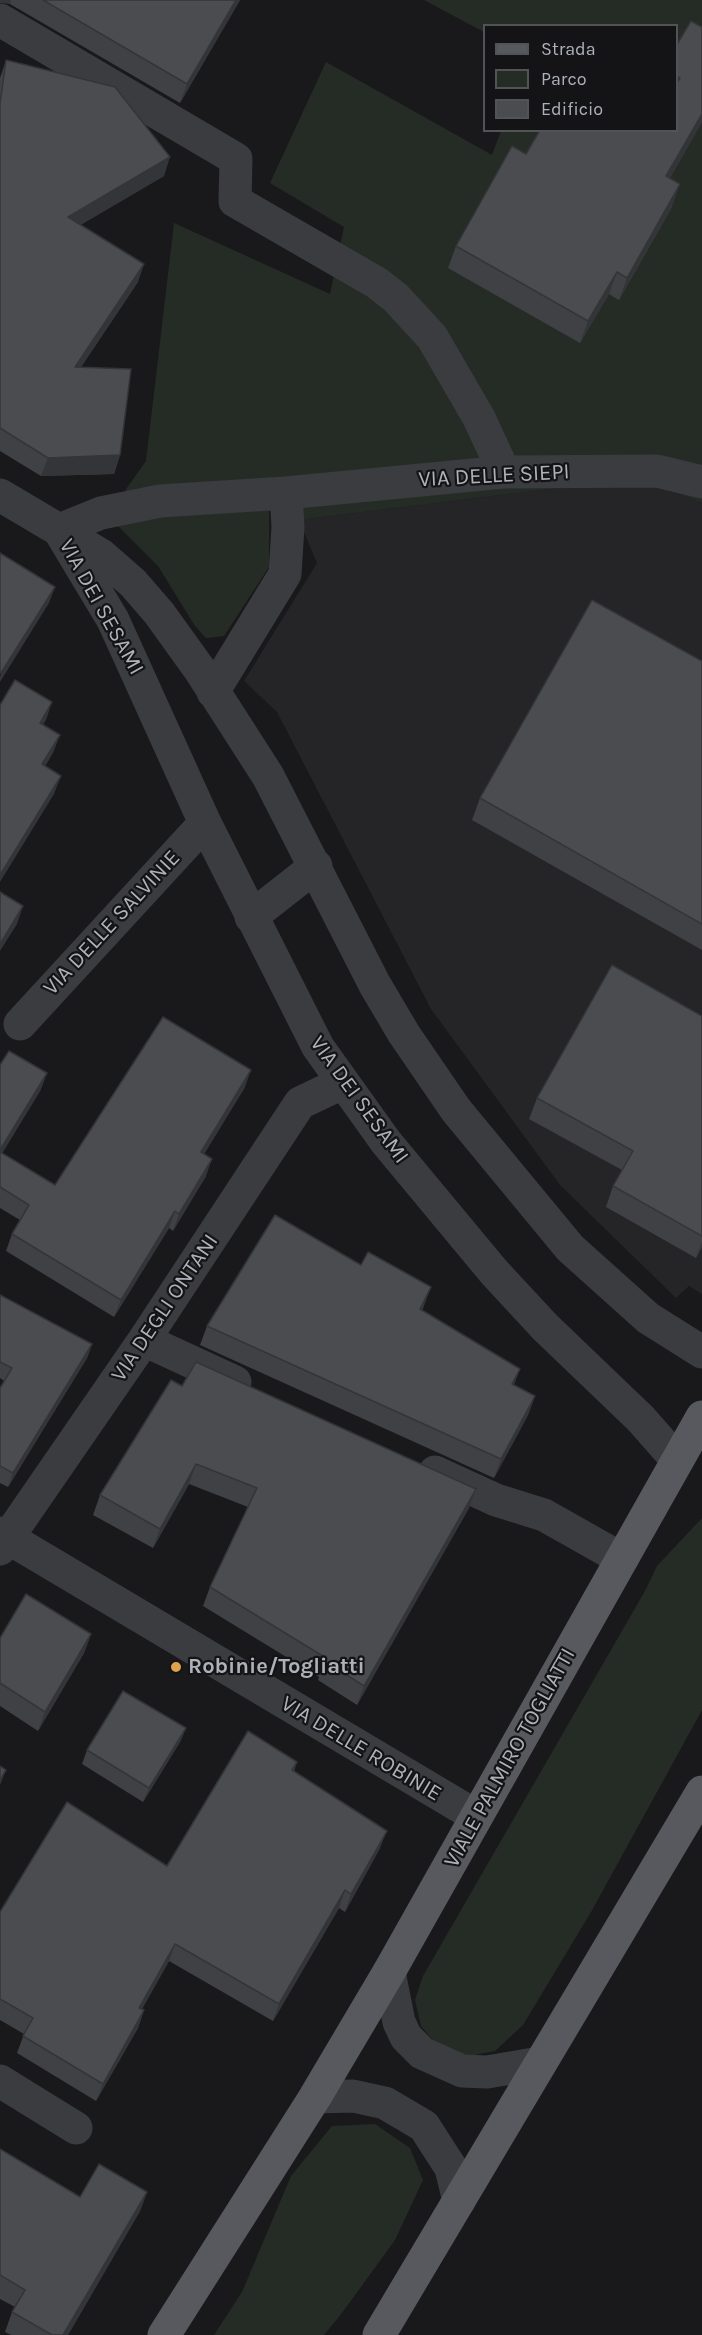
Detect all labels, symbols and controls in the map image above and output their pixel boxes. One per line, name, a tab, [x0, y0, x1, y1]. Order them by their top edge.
legend	[483, 24, 678, 132]
text: Strada	[541, 38, 596, 60]
text: Parco	[541, 68, 587, 90]
text: Edificio	[541, 98, 603, 120]
street label: VIA DELLE SIEPI	[418, 459, 570, 493]
street label: VIA DEI SESAMI	[53, 535, 149, 679]
street label: VIA DELLE SALVINIE	[38, 845, 186, 1001]
street label: VIA DEI SESAMI	[304, 1031, 414, 1169]
street label: VIA DEGLI ONTANI	[106, 1229, 224, 1387]
street label: VIALE PALMIRO TOGLIATTI	[439, 1644, 581, 1872]
place label: Robinie/Togliatti	[188, 1654, 365, 1680]
marker: Robinie/Togliatti	[169, 1660, 183, 1674]
street label: VIA DELLE ROBINIE	[276, 1691, 446, 1807]

